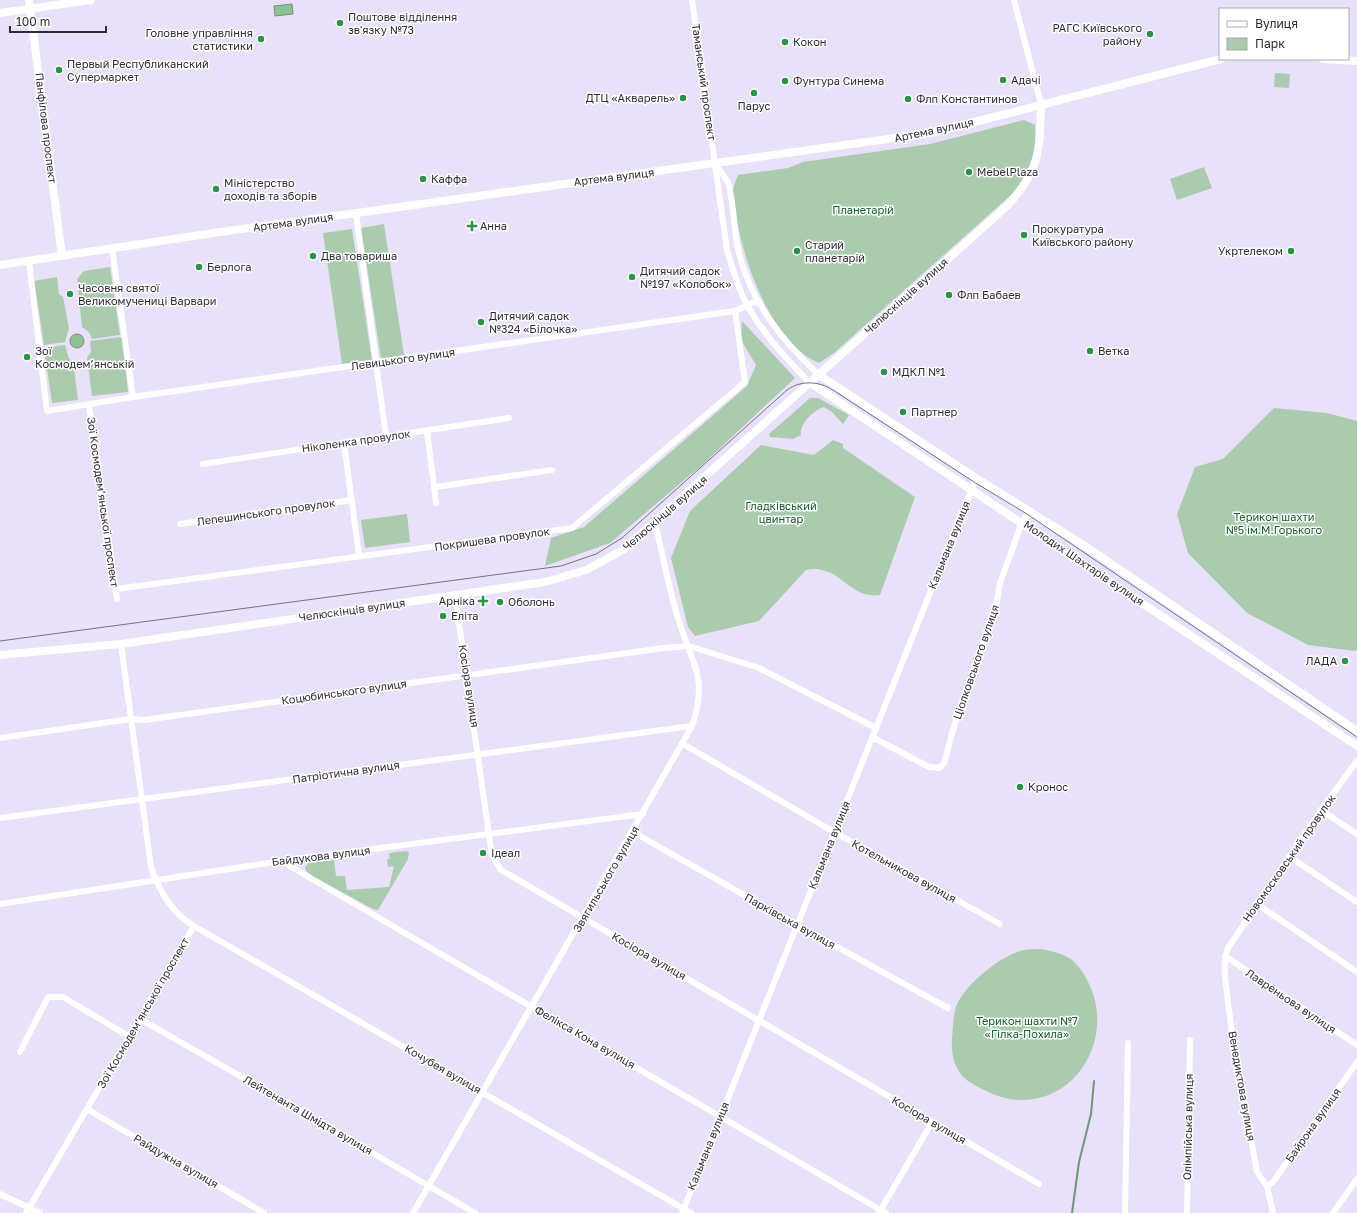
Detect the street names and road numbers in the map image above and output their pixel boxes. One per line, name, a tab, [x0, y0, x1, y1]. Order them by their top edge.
street label: Таманський проспект	[690, 23, 719, 142]
street label: Панфілова проспект	[33, 72, 60, 184]
street label: Артема вулиця	[893, 115, 975, 144]
street label: Артема вулиця	[573, 165, 655, 188]
street label: Артема вулиця	[252, 209, 334, 234]
street label: Челюскінців вулиця	[861, 255, 950, 336]
street label: Левицького вулиця	[350, 345, 456, 372]
street label: Зої Космодем’янської проспект	[85, 416, 122, 589]
street label: Ніколенка провулок	[301, 426, 412, 455]
street label: Челюскінців вулиця	[620, 472, 710, 553]
street label: Лепешинського провулок	[196, 495, 337, 528]
street label: Кальмана вулиця	[925, 499, 972, 591]
street label: Молодих Шахтарів вулиця	[1022, 517, 1147, 608]
street label: Покришева провулок	[433, 524, 551, 553]
street label: Челюскінців вулиця	[298, 596, 406, 623]
street label: Ціолковського вулиця	[950, 603, 1001, 721]
street label: Косіора вулиця	[457, 644, 482, 728]
street label: Коцюбинського вулиця	[280, 676, 407, 707]
street label: Патріотична вулиця	[291, 758, 400, 785]
street label: Новомосковський провулок	[1239, 791, 1338, 924]
street label: Кальмана вулиця	[805, 799, 852, 891]
street label: Звягильського вулиця	[570, 823, 641, 934]
street label: Котельникова вулиця	[850, 836, 959, 905]
street label: Байдукова вулиця	[271, 843, 371, 868]
street label: Парківська вулиця	[743, 890, 838, 951]
street label: Косіора вулиця	[610, 929, 689, 982]
street label: Зої Космодем’янської проспект	[94, 935, 191, 1090]
street label: Лавреньова вулиця	[1244, 966, 1339, 1036]
street label: Фелікса Кона вулиця	[533, 1002, 638, 1071]
street label: Венедиктова вулиця	[1226, 1030, 1259, 1142]
street label: Кочубея вулиця	[403, 1041, 484, 1096]
street label: Лейтенанта Шмідта вулиця	[241, 1072, 375, 1157]
street label: Олімпійська вулиця	[1180, 1074, 1195, 1180]
street label: Байрона вулиця	[1282, 1085, 1343, 1164]
street label: Косіора вулиця	[890, 1093, 969, 1146]
street label: Кальмана вулиця	[684, 1100, 731, 1192]
street label: Райдужна вулиця	[132, 1131, 221, 1190]

